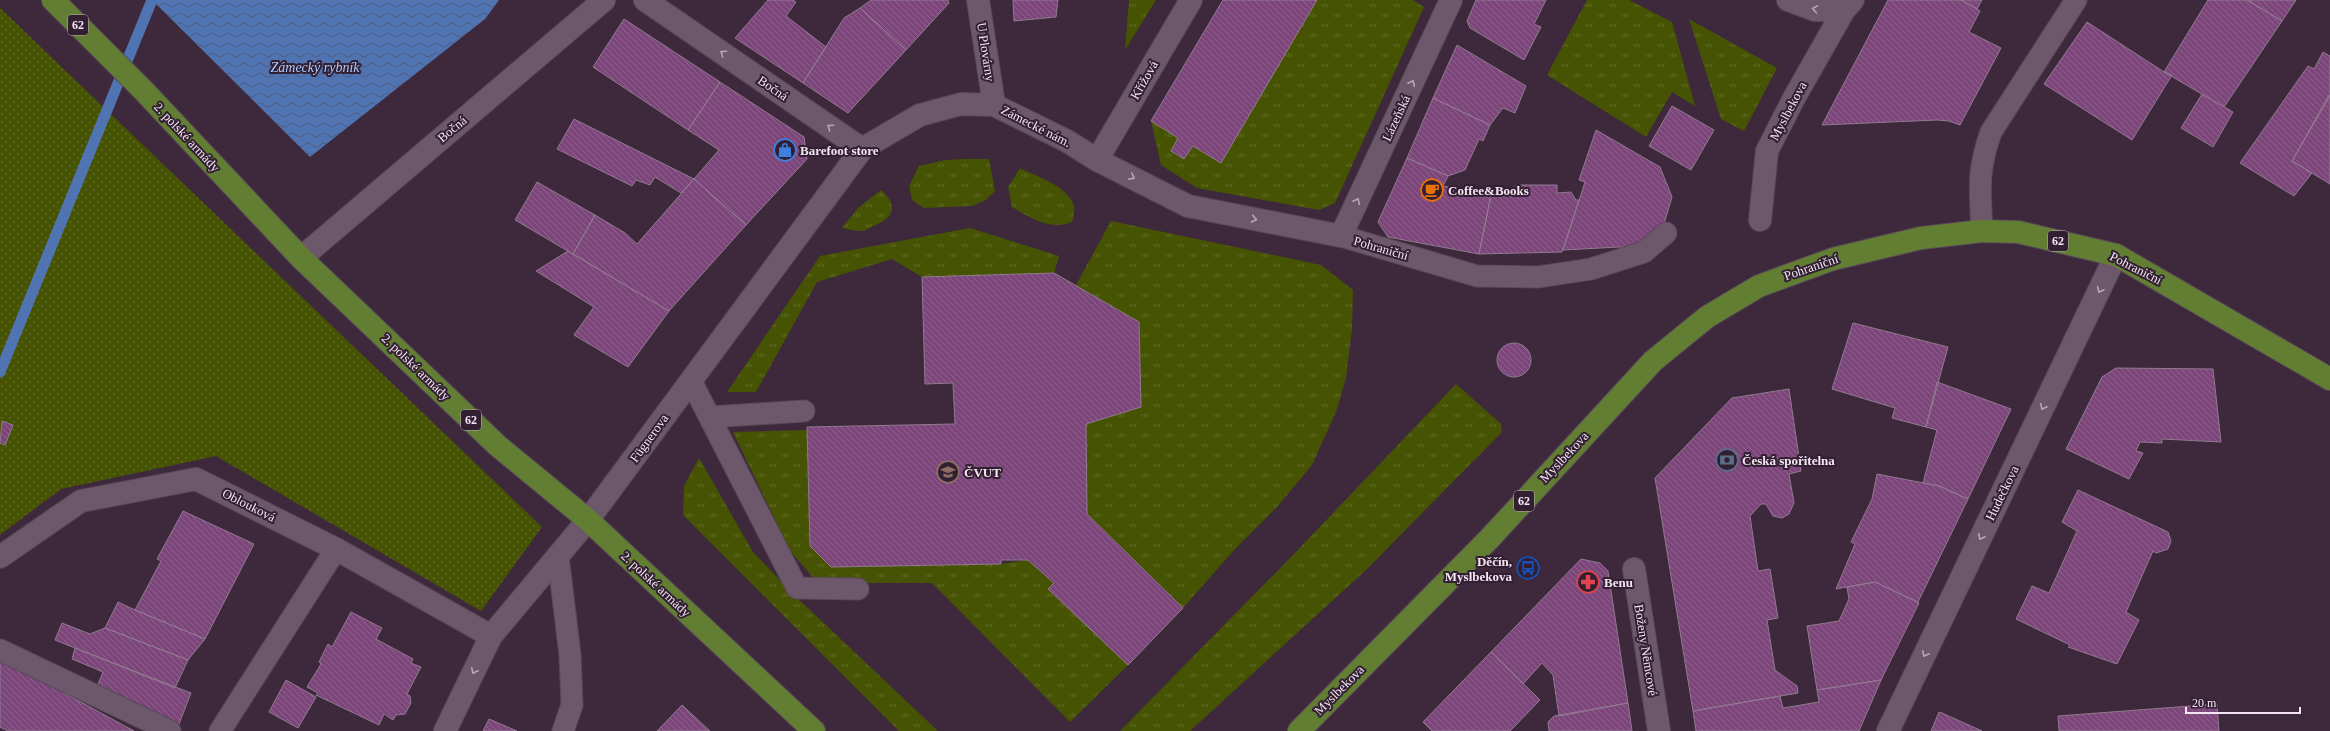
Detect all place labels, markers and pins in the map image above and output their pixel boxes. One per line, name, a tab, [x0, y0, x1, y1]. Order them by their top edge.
shop icon: Barefoot store	[772, 137, 798, 163]
place label: Barefoot store	[800, 143, 879, 158]
cafe icon: Coffee&Books	[1419, 177, 1445, 203]
place label: Coffee&Books	[1448, 183, 1529, 198]
bank icon: Česká spořitelna	[1714, 447, 1740, 473]
place label: Česká spořitelna	[1742, 453, 1835, 468]
school or university icon: ČVUT	[935, 459, 961, 485]
place label: ČVUT	[964, 465, 1001, 480]
place label: Děčín, Myslbekova	[1445, 554, 1512, 584]
bus stop icon: Děčín, Myslbekova	[1515, 555, 1541, 581]
pharmacy icon: Benu	[1575, 569, 1601, 595]
place label: Benu	[1604, 575, 1633, 590]

